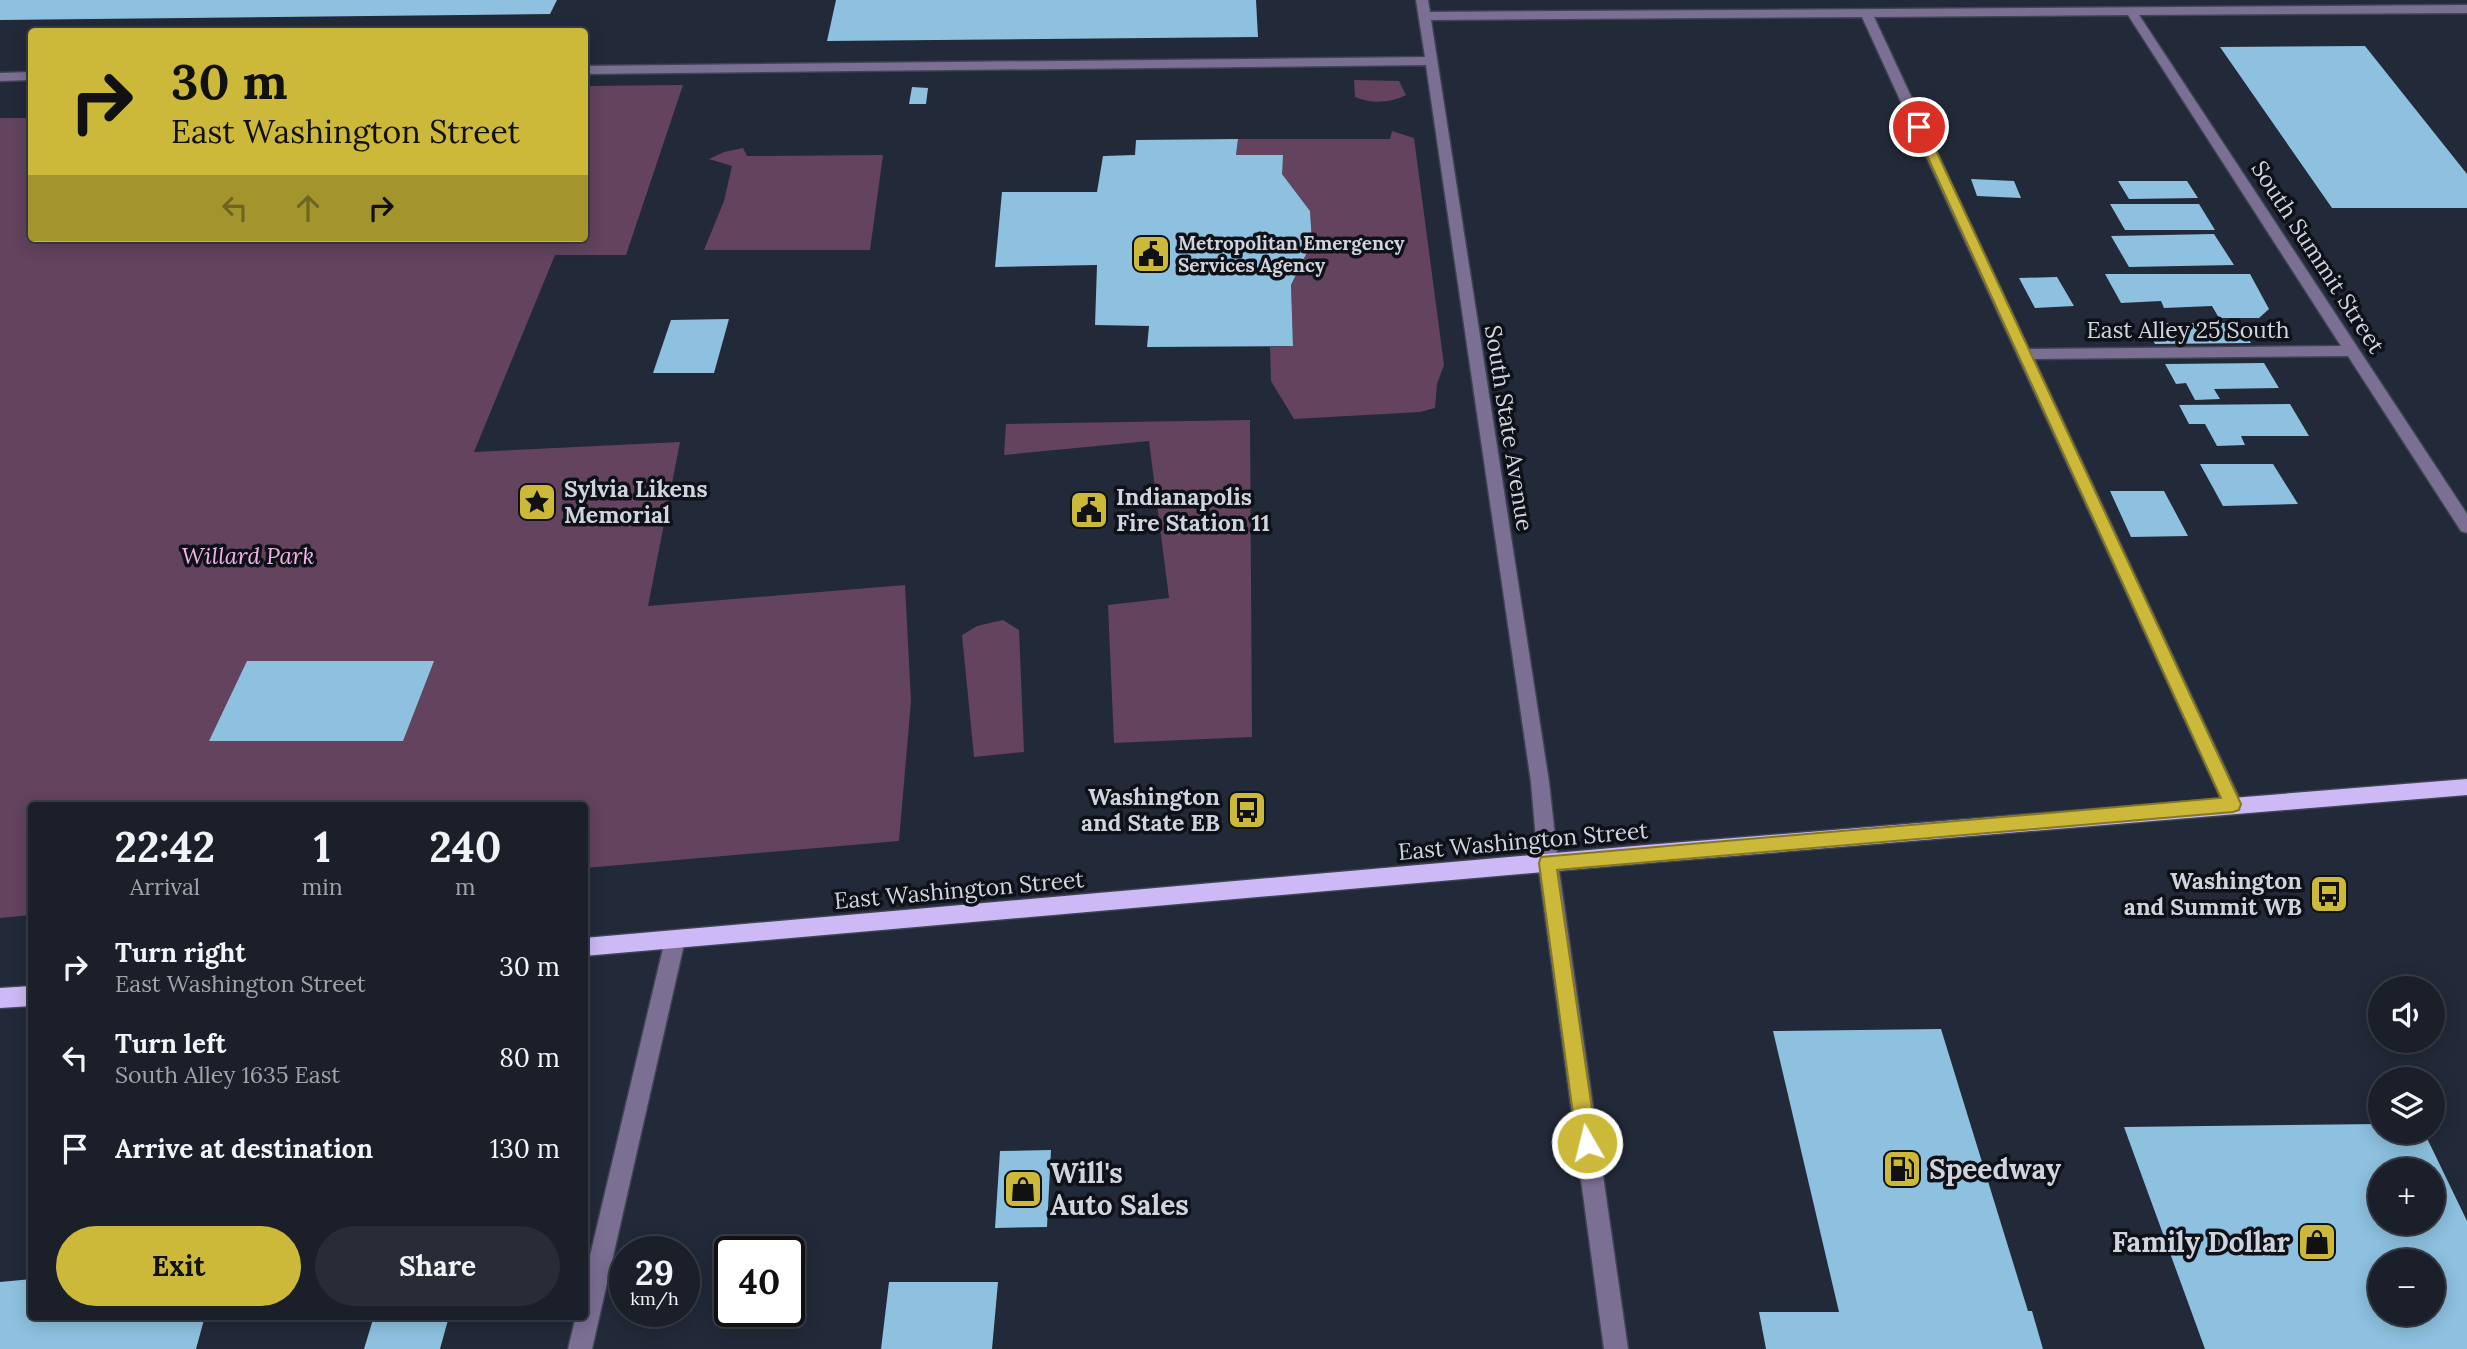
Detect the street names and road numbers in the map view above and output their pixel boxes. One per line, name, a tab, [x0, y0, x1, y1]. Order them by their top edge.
street label: South Summit Street	[2245, 155, 2392, 359]
street label: East Alley 25 South	[2086, 315, 2290, 344]
street label: South State Avenue	[1479, 323, 1540, 533]
street label: East Washington Street	[1397, 815, 1649, 866]
street label: East Washington Street	[833, 864, 1085, 915]

